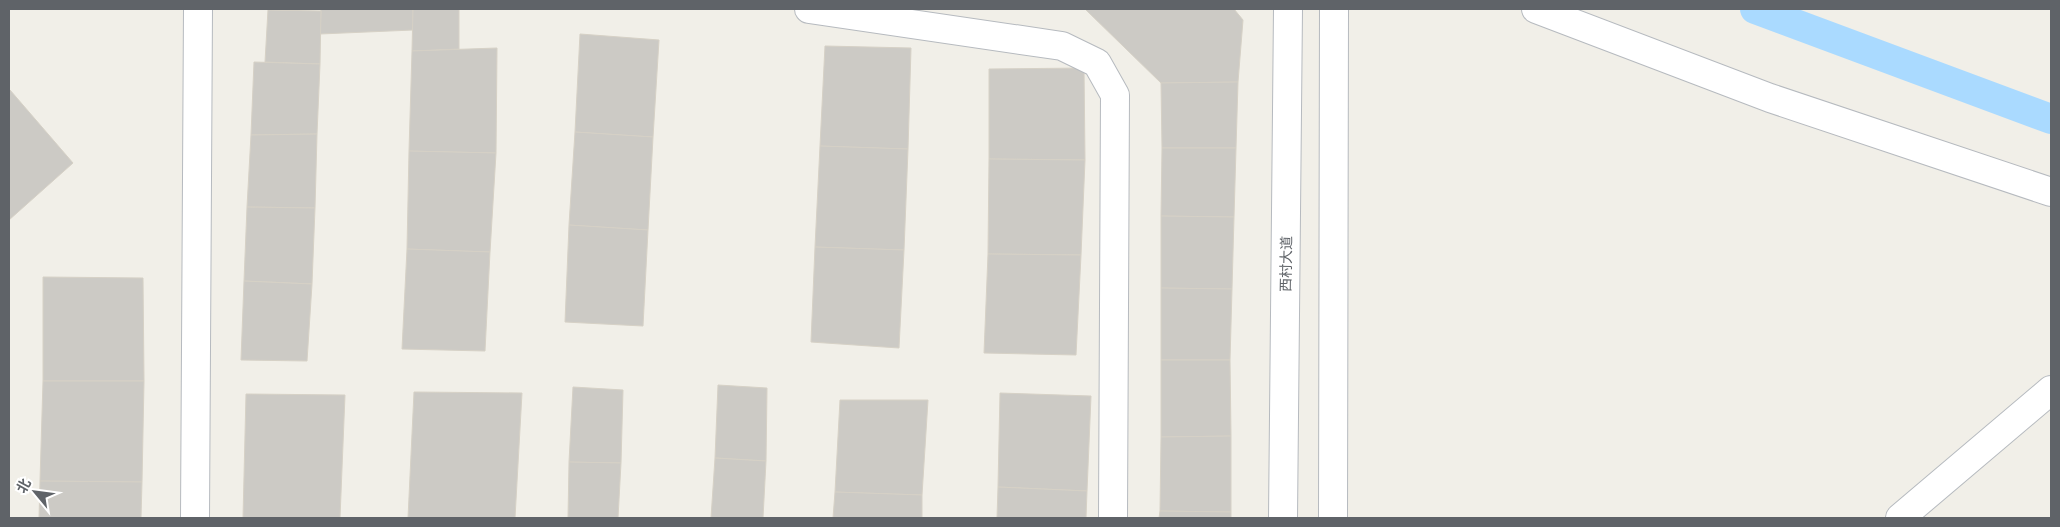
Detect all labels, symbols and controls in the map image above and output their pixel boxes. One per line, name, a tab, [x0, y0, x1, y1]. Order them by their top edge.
street label: 西村大道	[1277, 236, 1296, 292]
north arrow	[10, 467, 60, 517]
text: 北	[12, 475, 36, 497]

